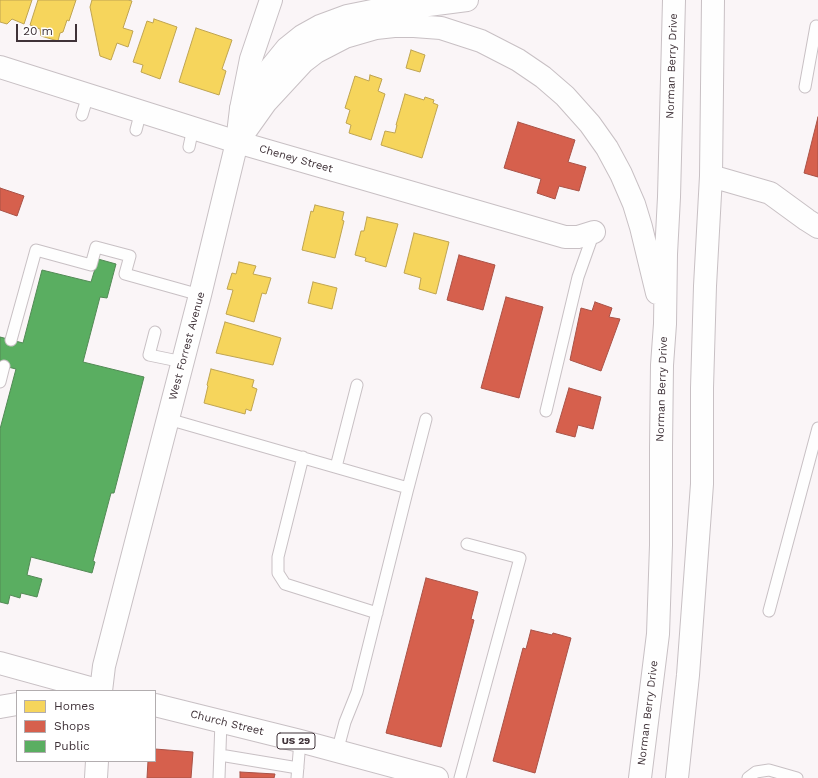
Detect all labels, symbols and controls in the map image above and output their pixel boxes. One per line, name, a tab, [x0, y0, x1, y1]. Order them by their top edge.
street label: Norman Berry Drive	[664, 13, 680, 119]
scale bar	[18, 16, 79, 42]
text: 20 m	[23, 24, 53, 38]
street label: Cheney Street	[258, 142, 334, 176]
street label: West Forrest Avenue	[166, 290, 208, 402]
street label: Norman Berry Drive	[654, 336, 670, 442]
street label: Norman Berry Drive	[635, 660, 661, 766]
legend	[16, 690, 156, 762]
text: Homes	[54, 699, 95, 713]
street label: Church Street	[189, 707, 265, 739]
text: Shops	[54, 719, 90, 733]
road number: US 29	[277, 733, 315, 749]
text: Public	[54, 739, 90, 753]

